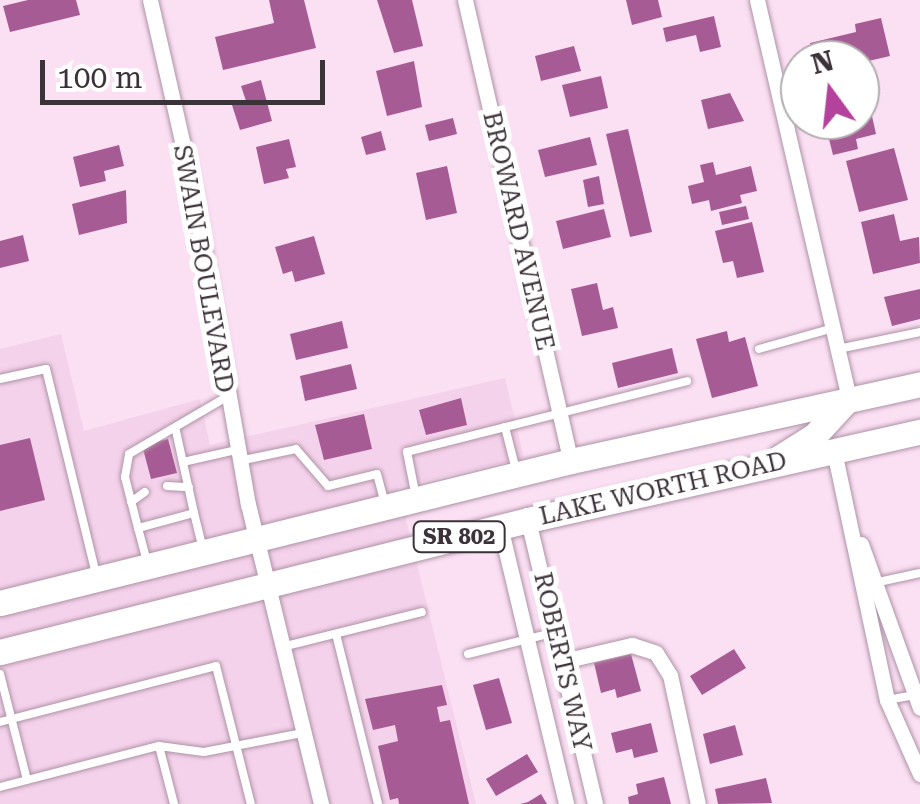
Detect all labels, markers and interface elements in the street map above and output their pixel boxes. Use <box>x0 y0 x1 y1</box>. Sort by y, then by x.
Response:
scale bar <box>45 40 330 102</box>
north arrow <box>780 40 880 140</box>
text: N <box>808 44 837 81</box>
text: 100 m <box>57 60 142 95</box>
street label: BROWARD AVENUE <box>476 109 560 353</box>
street label: SWAIN BOULEVARD <box>166 143 240 395</box>
street label: LAKE WORTH ROAD <box>537 446 789 532</box>
road number: SR 802 <box>412 520 506 554</box>
street label: ROBERTS WAY <box>527 570 597 754</box>

